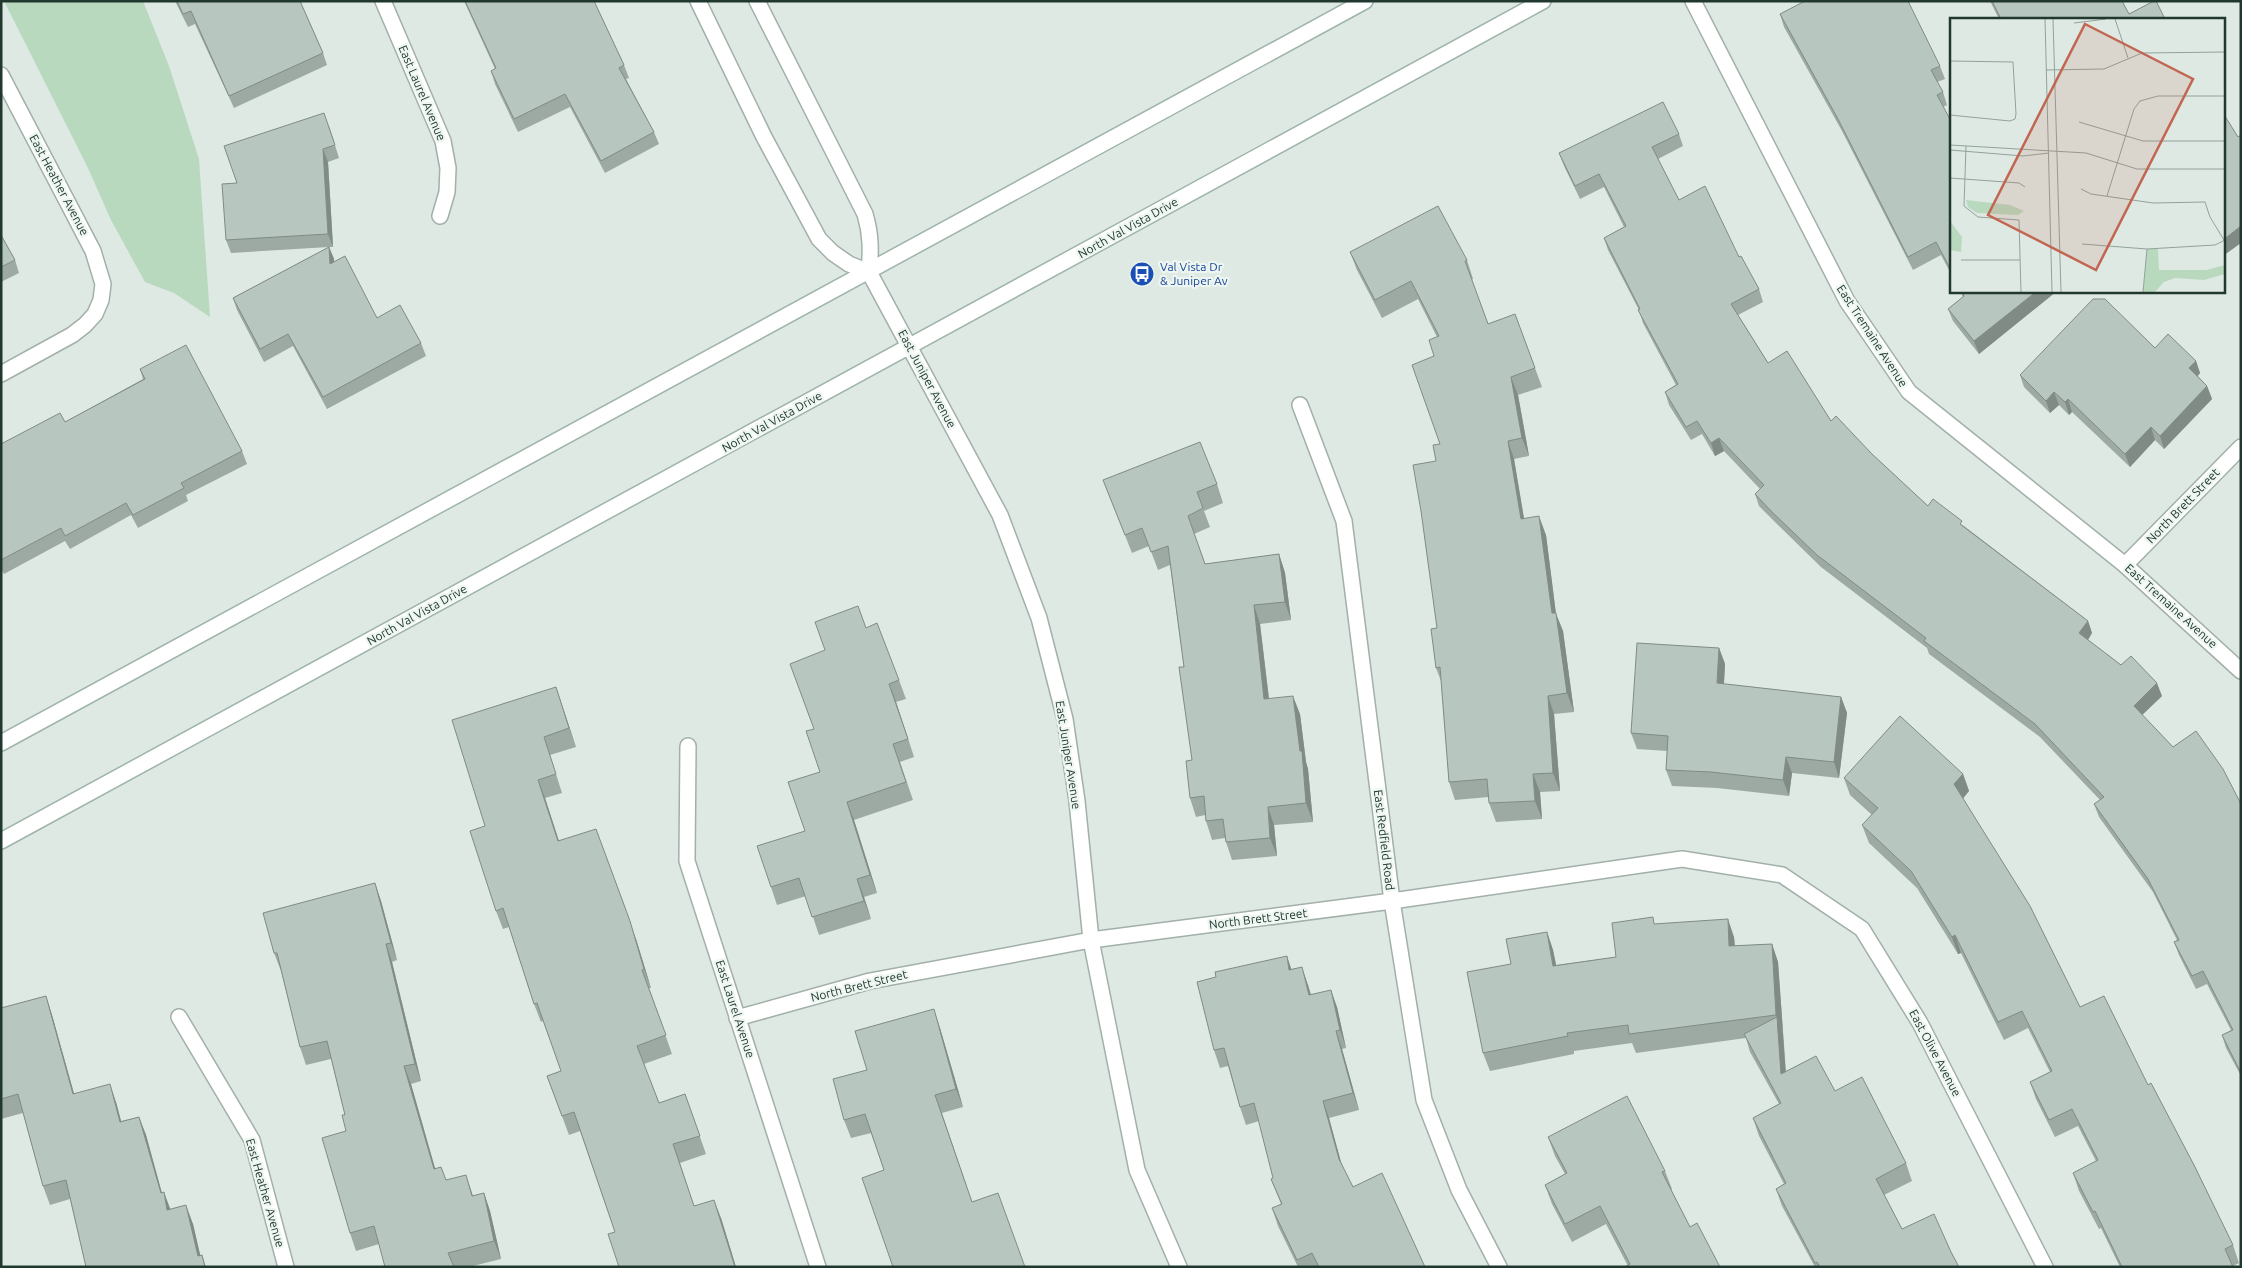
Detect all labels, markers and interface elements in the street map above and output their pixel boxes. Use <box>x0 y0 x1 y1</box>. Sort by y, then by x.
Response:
inset map <box>1950 18 2224 292</box>
street label: East Laurel Avenue <box>397 43 448 142</box>
street label: East Heather Avenue <box>27 132 92 238</box>
street label: North Val Vista Drive <box>1076 195 1180 260</box>
place label: Val Vista Dr & Juniper Av <box>1160 260 1228 287</box>
bus stop icon: Val Vista Dr & Juniper Av <box>1129 261 1155 287</box>
street label: East Tremaine Avenue <box>1835 282 1910 389</box>
street label: East Juniper Avenue <box>896 327 959 430</box>
street label: North Val Vista Drive <box>720 389 824 454</box>
street label: North Brett Street <box>2144 465 2222 546</box>
street label: East Tremaine Avenue <box>2123 561 2220 650</box>
street label: North Val Vista Drive <box>365 582 469 647</box>
street label: East Juniper Avenue <box>1054 700 1083 810</box>
street label: East Redfield Road <box>1372 789 1397 891</box>
street label: North Brett Street <box>1208 906 1308 931</box>
street label: East Laurel Avenue <box>714 958 757 1059</box>
street label: North Brett Street <box>809 967 909 1004</box>
street label: East Olive Avenue <box>1907 1007 1964 1098</box>
street label: East Heather Avenue <box>244 1137 287 1249</box>

